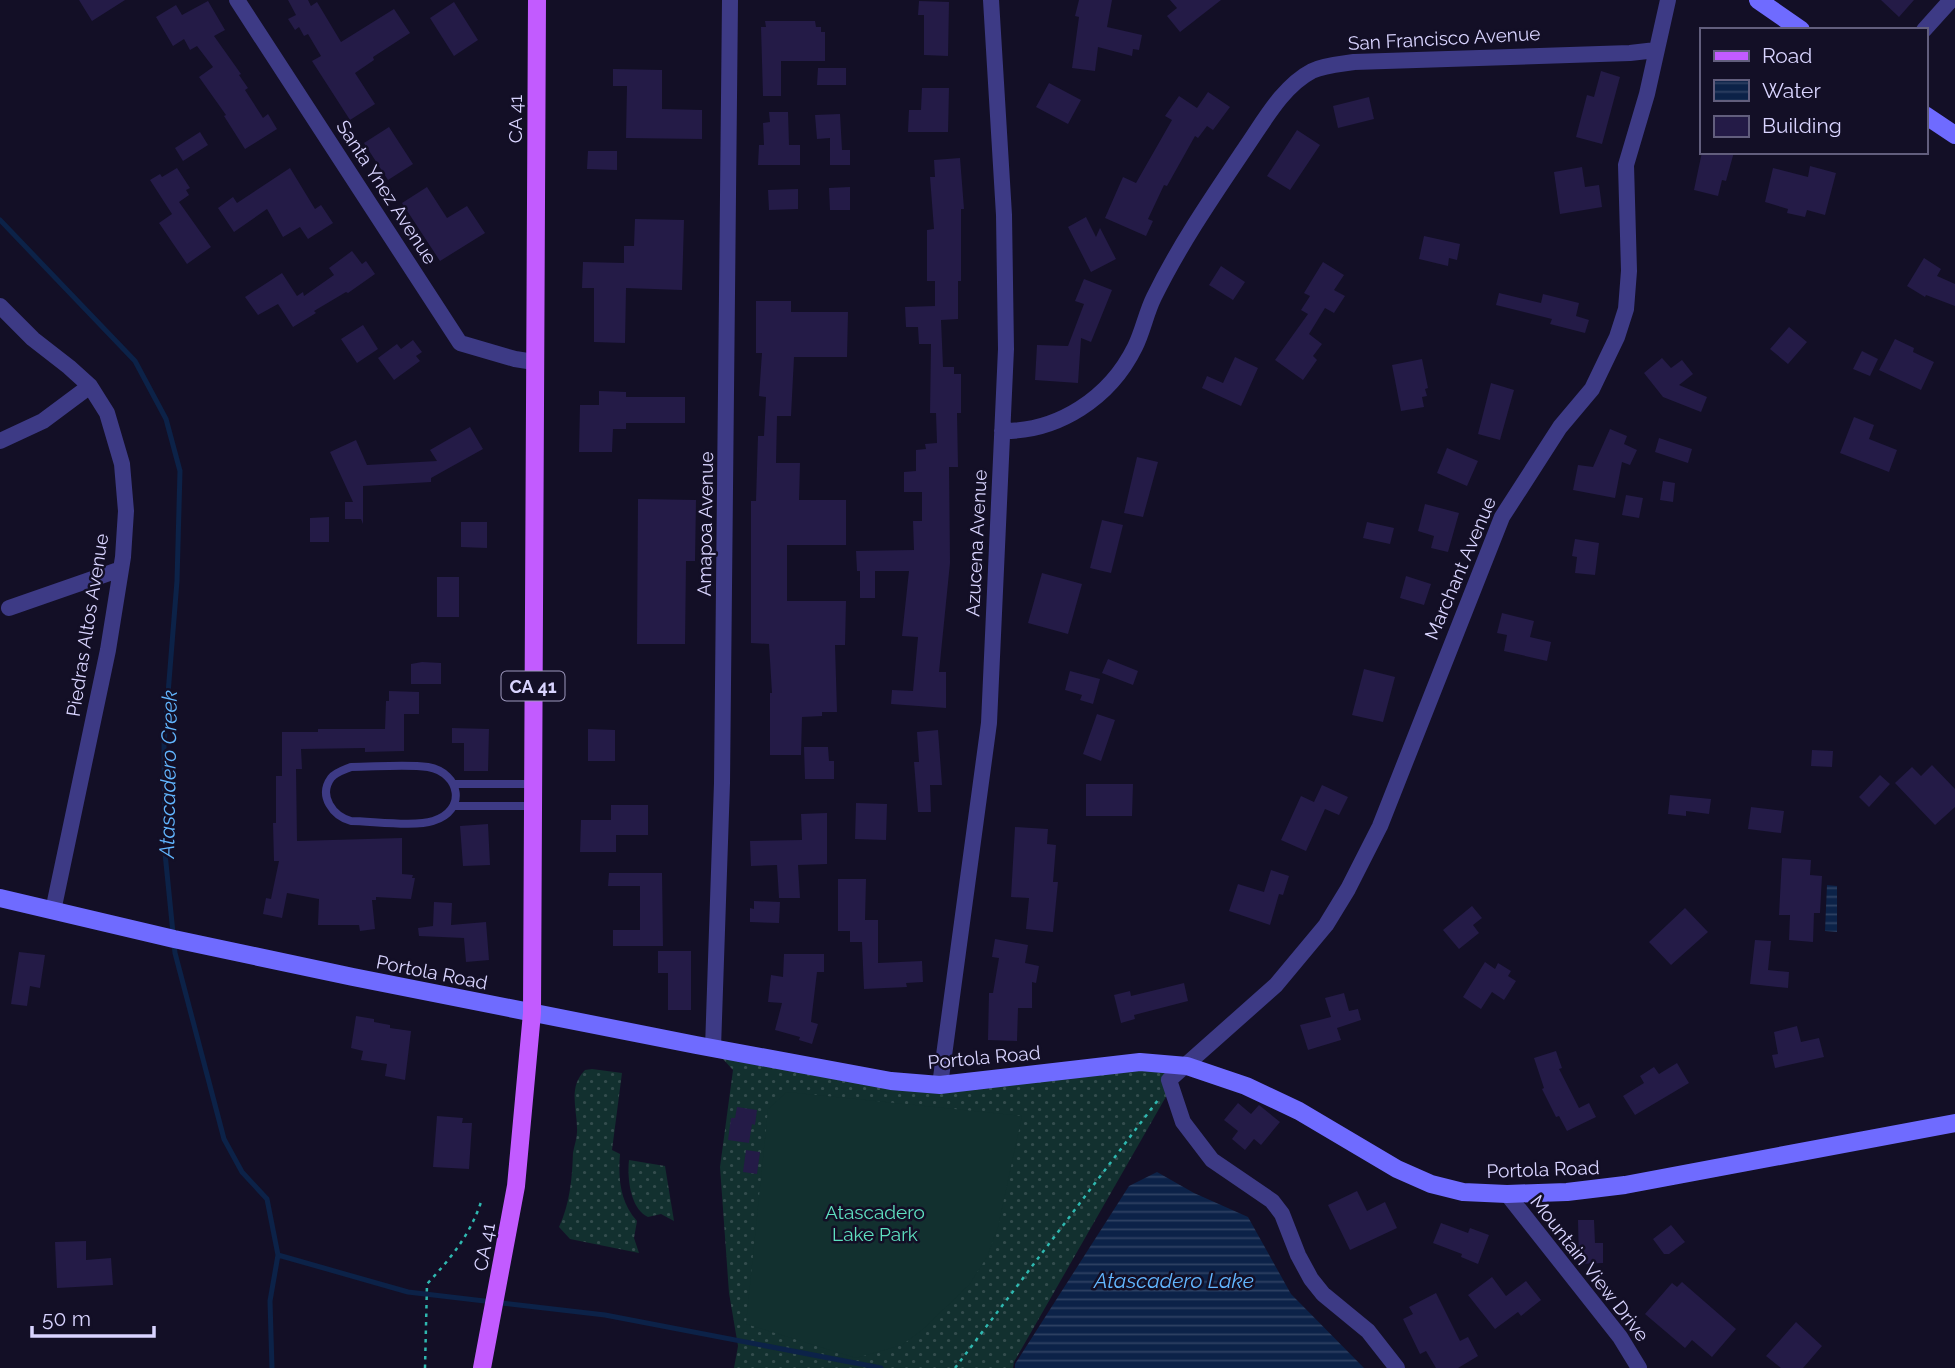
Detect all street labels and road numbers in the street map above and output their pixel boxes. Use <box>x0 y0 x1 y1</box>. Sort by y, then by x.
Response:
street label: San Francisco Avenue <box>1347 22 1541 54</box>
street label: CA 41 <box>504 95 526 143</box>
street label: Santa Ynez Avenue <box>332 116 442 268</box>
street label: Amapoa Avenue <box>693 451 717 597</box>
street label: Azucena Avenue <box>961 469 991 617</box>
street label: Marchant Avenue <box>1420 493 1500 643</box>
street label: Piedras Altos Avenue <box>62 532 112 718</box>
road number: CA 41 <box>502 672 564 700</box>
street label: Portola Road <box>374 950 490 994</box>
street label: Portola Road <box>927 1041 1041 1073</box>
street label: Portola Road <box>1486 1156 1600 1182</box>
street label: Mountain View Drive <box>1526 1191 1654 1345</box>
street label: CA 41 <box>469 1221 499 1273</box>

